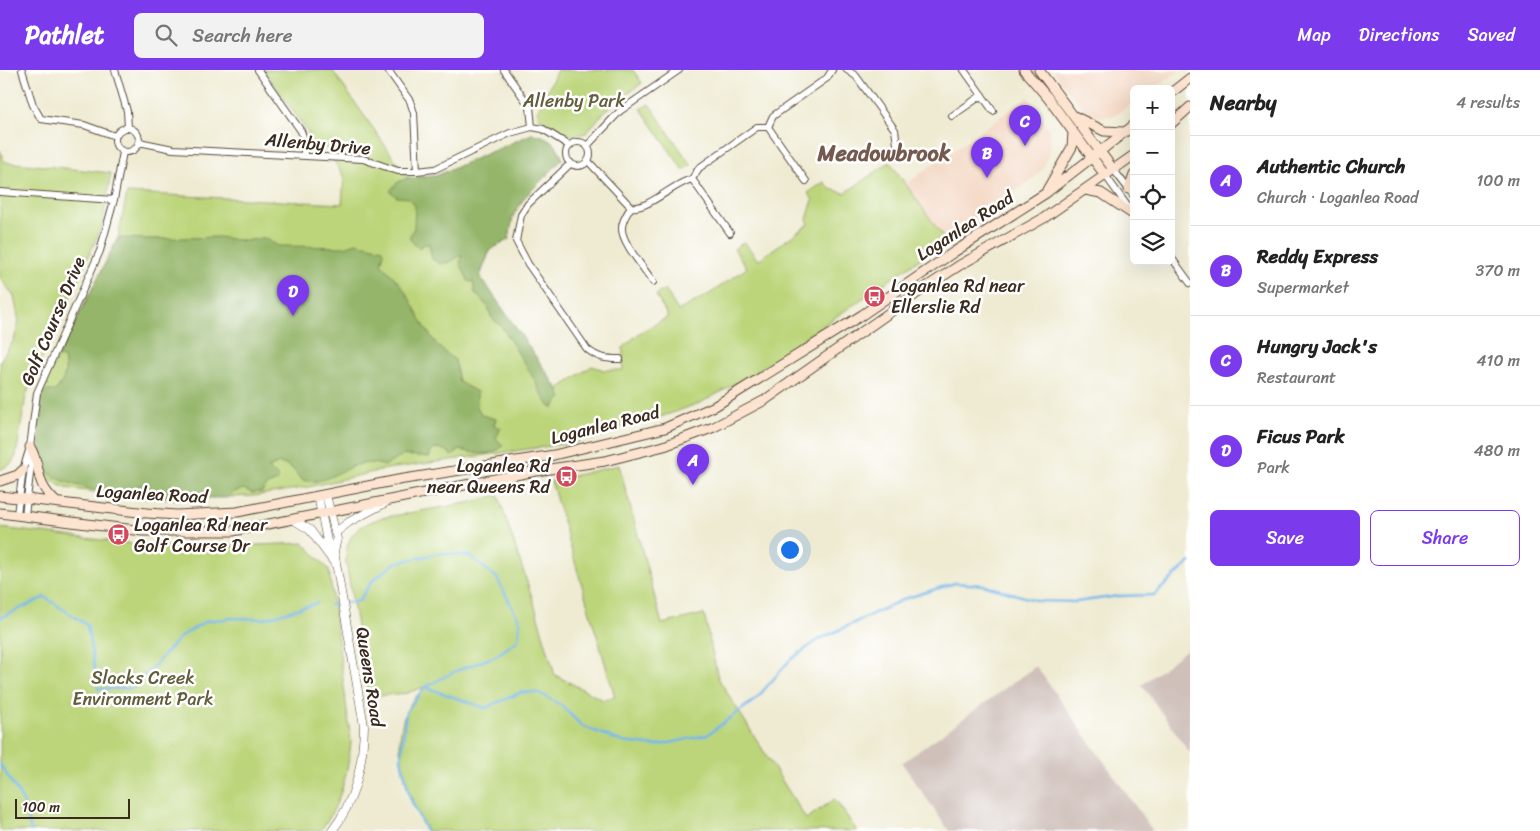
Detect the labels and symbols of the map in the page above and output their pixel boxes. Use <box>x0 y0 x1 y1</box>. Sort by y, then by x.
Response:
park label: Allenby Park <box>522 85 625 117</box>
pin: C <box>1009 105 1041 146</box>
street label: Allenby Drive <box>263 123 372 165</box>
district label: Meadowbrook <box>817 134 951 173</box>
pin: B <box>971 137 1003 178</box>
street label: Loganlea Road <box>910 181 1022 270</box>
street label: Golf Course Drive <box>11 251 95 391</box>
place label: Loganlea Rd near Ellerslie Rd <box>891 270 1026 323</box>
pin: D <box>277 275 309 316</box>
bus stop icon: Loganlea Rd near Ellerslie Rd <box>863 284 887 308</box>
street label: Loganlea Road <box>547 396 664 454</box>
pin: A <box>677 444 709 485</box>
place label: Loganlea Rd near Queens Rd <box>427 450 552 503</box>
bus stop icon: Loganlea Rd near Queens Rd <box>554 464 578 488</box>
street label: Loganlea Road <box>96 475 210 513</box>
place label: Loganlea Rd near Golf Course Dr <box>134 509 269 562</box>
bus stop icon: Loganlea Rd near Golf Course Dr <box>106 523 130 547</box>
your location <box>777 537 803 563</box>
street label: Queens Road <box>346 625 394 731</box>
park label: Slacks Creek Environment Park <box>73 662 213 715</box>
scale bar <box>15 796 130 819</box>

